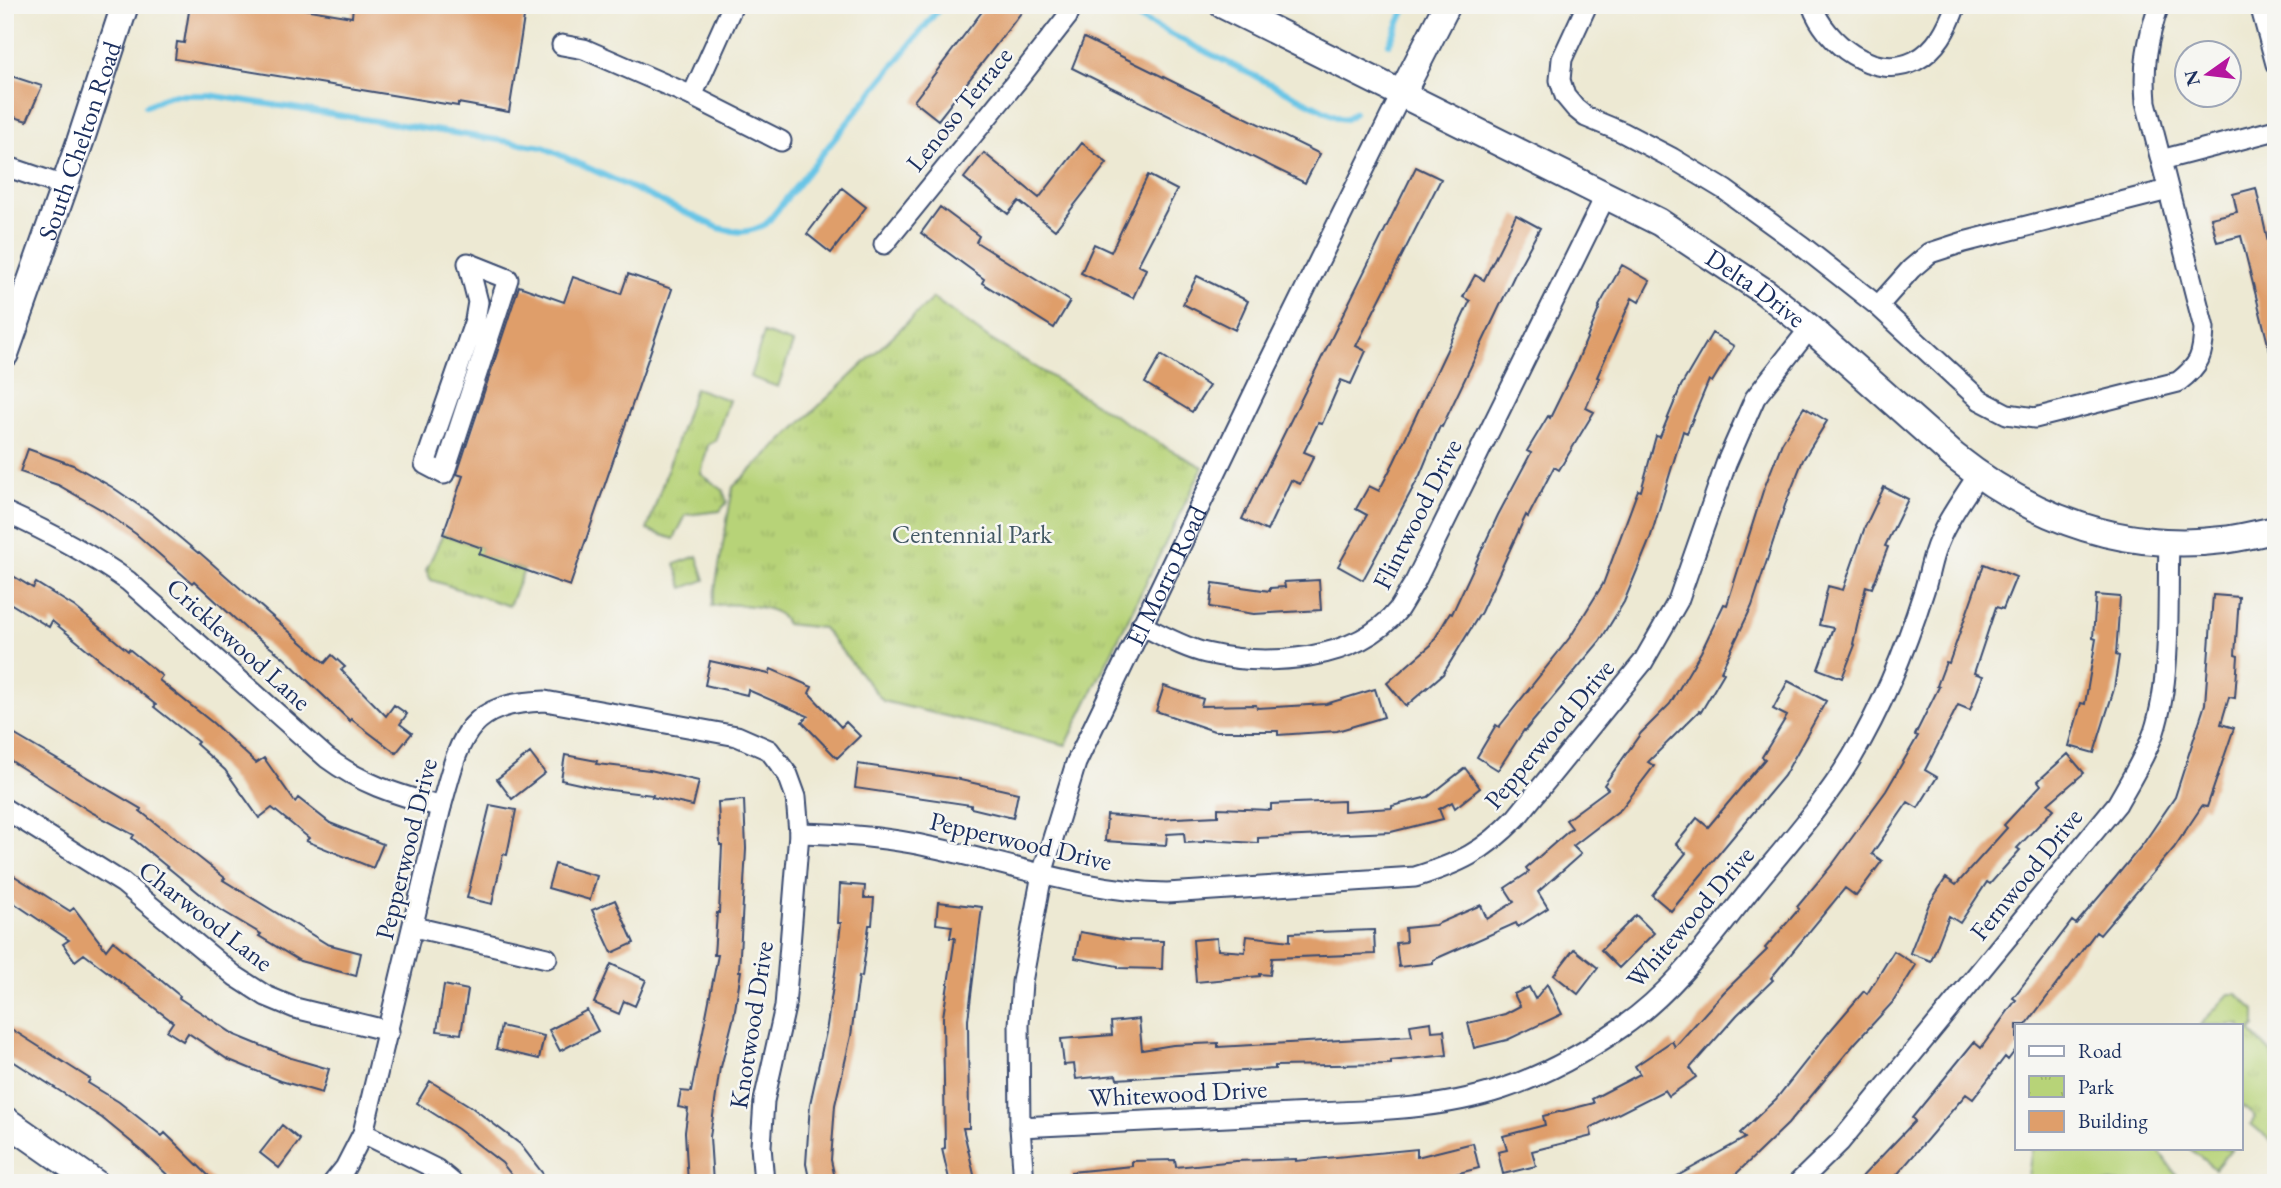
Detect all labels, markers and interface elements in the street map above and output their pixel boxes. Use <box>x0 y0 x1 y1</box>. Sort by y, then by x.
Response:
street label: South Chelton Road <box>30 36 129 245</box>
north arrow <box>2172 38 2242 108</box>
street label: Lenoso Terrace <box>898 40 1020 178</box>
text: N <box>2178 67 2206 88</box>
street label: Delta Drive <box>1699 241 1813 335</box>
street label: Flintwood Drive <box>1364 433 1470 595</box>
street label: El Morro Road <box>1118 499 1215 651</box>
park label: Centennial Park <box>892 517 1053 551</box>
street label: Cricklewood Lane <box>159 570 319 718</box>
street label: Pepperwood Drive <box>1476 652 1622 816</box>
street label: Pepperwood Drive <box>367 755 445 943</box>
street label: Fernwood Drive <box>1962 801 2090 947</box>
street label: Pepperwood Drive <box>927 804 1115 878</box>
street label: Whitewood Drive <box>1619 838 1761 996</box>
street label: Charwood Lane <box>132 853 280 979</box>
street label: Knotwood Drive <box>721 939 781 1111</box>
legend <box>2015 1024 2242 1150</box>
text: Road <box>2078 1037 2122 1064</box>
street label: Whitewood Drive <box>1088 1071 1268 1115</box>
text: Park <box>2078 1073 2115 1100</box>
text: Building <box>2078 1107 2148 1134</box>

